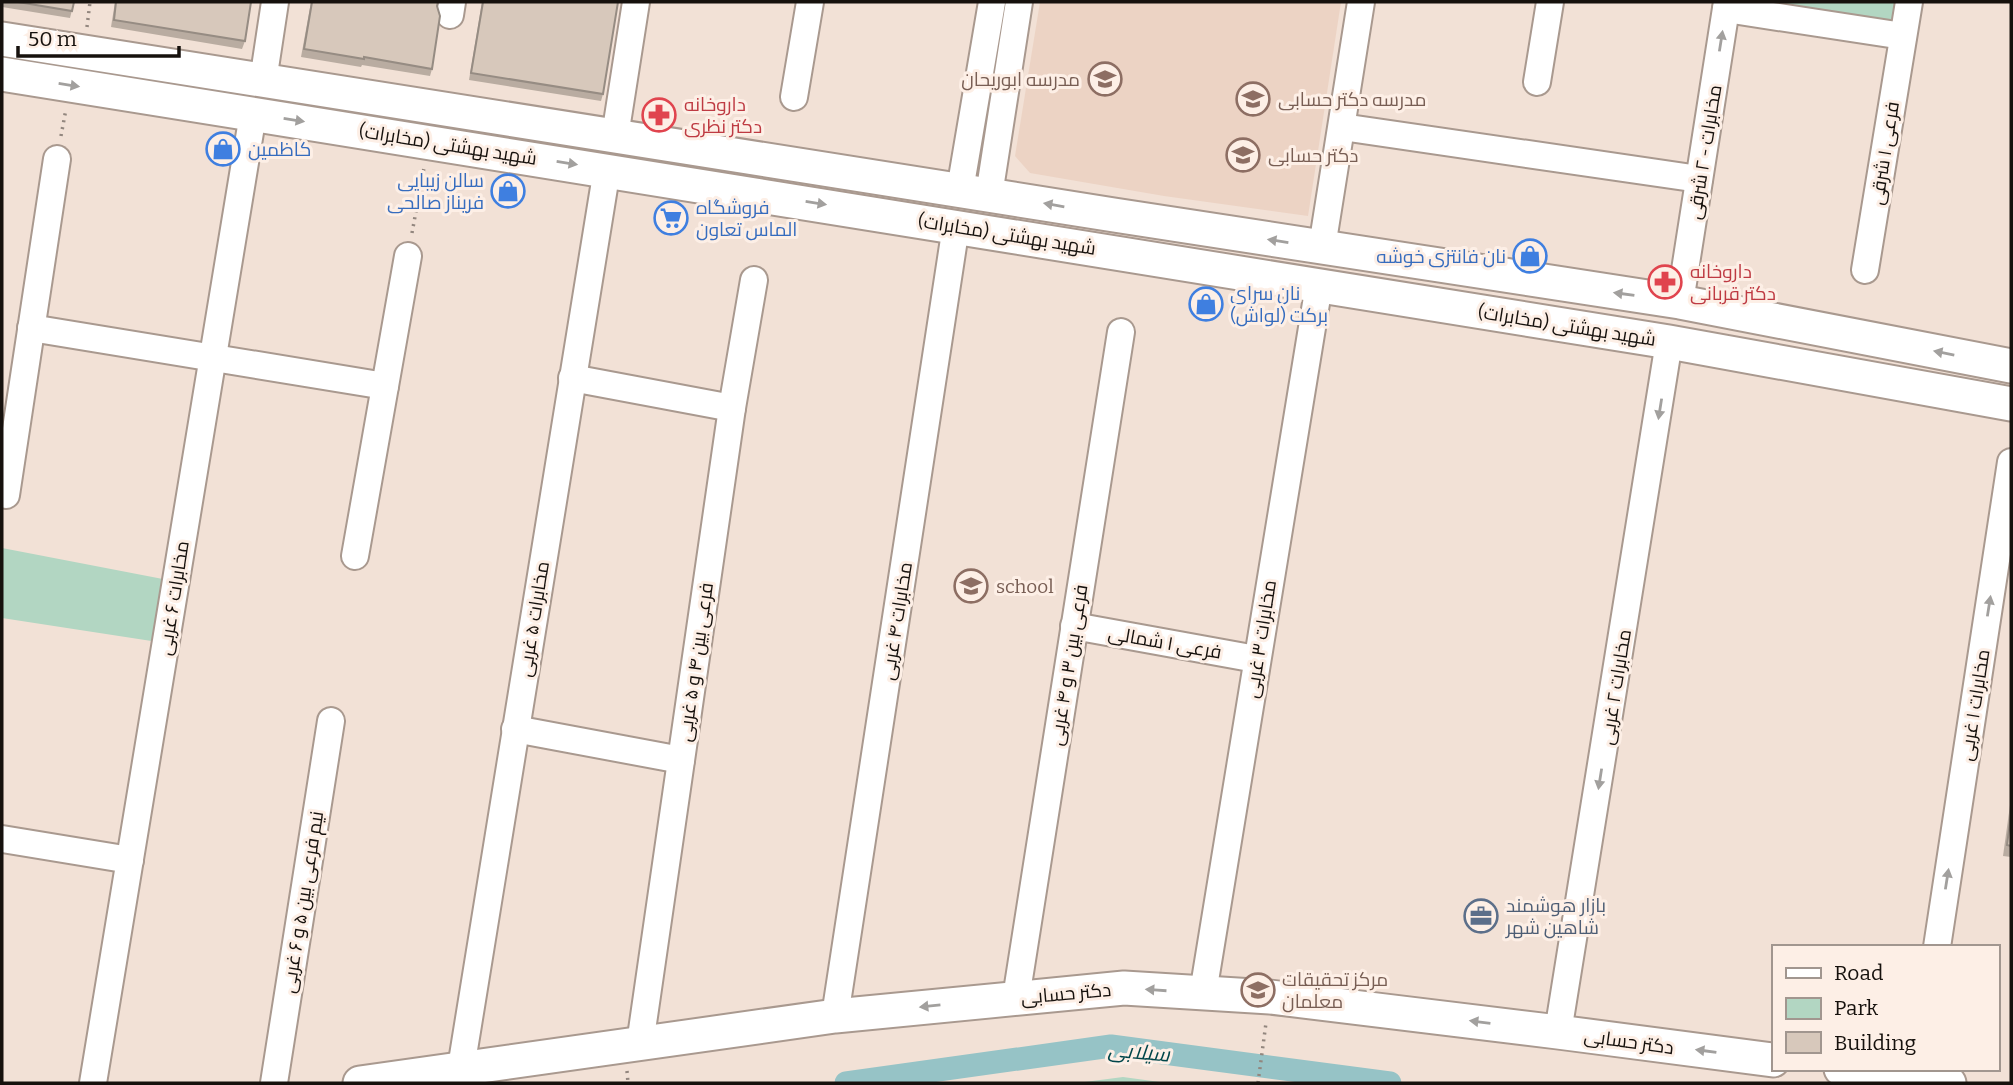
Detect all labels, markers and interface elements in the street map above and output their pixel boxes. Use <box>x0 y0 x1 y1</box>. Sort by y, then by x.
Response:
scale bar <box>18 14 178 58</box>
text: 50 m <box>28 26 77 52</box>
one-way arrow <box>1716 30 1727 52</box>
school or university icon: مدرسه ابوریحان <box>1086 60 1124 98</box>
place label: مدرسه ابوریحان <box>961 68 1080 91</box>
one-way arrow <box>58 79 80 90</box>
school or university icon: مدرسه دکتر حسابی <box>1234 80 1272 118</box>
street label: مخابرات - ۲ شرقی <box>1683 83 1726 221</box>
place label: مدرسه دکتر حسابی <box>1278 88 1426 111</box>
place label: داروخانه دکتر نظری <box>684 93 762 138</box>
pharmacy icon: داروخانه دکتر نظری <box>640 96 678 134</box>
street label: فرعی ۱ شرقی <box>1865 100 1904 206</box>
one-way arrow <box>283 115 305 126</box>
street label: شهید بهشتی (مخابرات) <box>357 119 539 170</box>
shop icon: کاظمین <box>204 130 242 168</box>
school or university icon: دکتر حسابی <box>1224 136 1262 174</box>
place label: کاظمین <box>248 138 311 161</box>
place label: دکتر حسابی <box>1268 144 1359 167</box>
one-way arrow <box>556 158 578 169</box>
place label: سالن زیبایی فریناز صالحی <box>387 169 484 214</box>
shop icon: سالن زیبایی فریناز صالحی <box>489 172 527 210</box>
place label: فروشگاه الماس تعاون <box>696 196 797 241</box>
one-way arrow <box>805 198 827 209</box>
supermarket icon: فروشگاه الماس تعاون <box>652 199 690 237</box>
one-way arrow <box>1042 199 1064 210</box>
street label: شهید بهشتی (مخابرات) <box>916 209 1098 260</box>
one-way arrow <box>1267 235 1289 246</box>
shop icon: نان فانتزی خوشه <box>1511 237 1549 275</box>
place label: نان فانتزی خوشه <box>1376 245 1506 268</box>
place label: داروخانه دکتر قربانی <box>1690 260 1776 305</box>
pharmacy icon: داروخانه دکتر قربانی <box>1646 263 1684 301</box>
place label: نان سرای برکت (لواش) <box>1230 282 1328 327</box>
shop icon: نان سرای برکت (لواش) <box>1187 285 1225 323</box>
one-way arrow <box>1613 288 1635 299</box>
street label: شهید بهشتی (مخابرات) <box>1476 300 1658 351</box>
one-way arrow <box>1933 347 1955 358</box>
one-way arrow <box>1654 398 1665 420</box>
street label: مخابرات ۶ غربی <box>153 539 194 657</box>
street label: مخابرات ۵ غربی <box>513 560 554 679</box>
street label: مخابرات ۴ غربی <box>876 560 917 682</box>
school or university icon: school <box>952 567 990 605</box>
place label: school <box>996 575 1054 598</box>
street label: مخابرات ۳ غربی <box>1240 578 1281 700</box>
street label: فرعی بین ۴ و ۵ غربی <box>673 581 718 743</box>
street label: فرعی بین ۳ و ۴ غربی <box>1044 583 1093 747</box>
one-way arrow <box>1984 595 1995 617</box>
street label: فرعی ۱ شمالی <box>1106 621 1223 664</box>
street label: مخابرات ۲ غربی <box>1595 628 1636 746</box>
street label: مخابرات ۱ غربی <box>1954 648 1995 762</box>
one-way arrow <box>1594 768 1605 790</box>
street label: نیم فرعی بین ۵ و ۶ غربی <box>277 809 330 995</box>
one-way arrow <box>1942 868 1953 890</box>
place label: بازار هوشمند شاهین شهر <box>1505 894 1606 939</box>
office icon: بازار هوشمند شاهین شهر <box>1462 897 1500 935</box>
legend <box>1772 945 1999 1071</box>
text: Road <box>1834 960 1883 986</box>
place label: مرکز تحقیقات معلمان <box>1282 968 1388 1013</box>
school or university icon: مرکز تحقیقات معلمان <box>1239 971 1277 1009</box>
street label: دکتر حسابی <box>1020 978 1112 1009</box>
one-way arrow <box>1145 984 1167 995</box>
text: Park <box>1834 995 1878 1021</box>
one-way arrow <box>918 1001 940 1012</box>
one-way arrow <box>1469 1017 1491 1028</box>
street label: دکتر حسابی <box>1583 1024 1675 1059</box>
text: Building <box>1834 1030 1917 1056</box>
water label: سیلابی <box>1107 1036 1172 1068</box>
one-way arrow <box>1694 1046 1716 1057</box>

